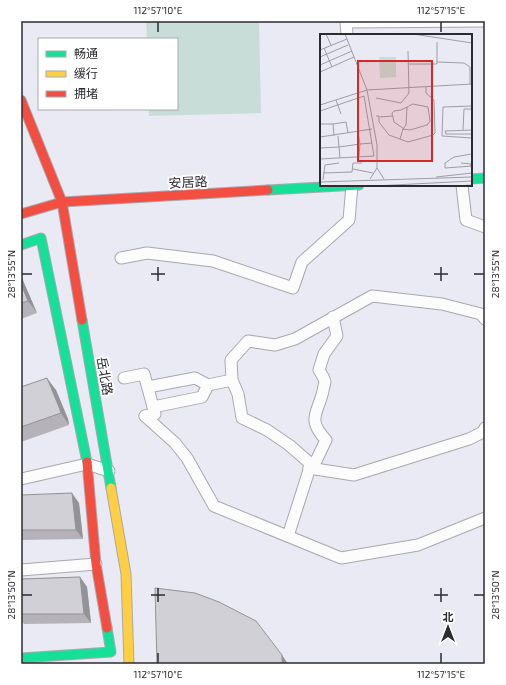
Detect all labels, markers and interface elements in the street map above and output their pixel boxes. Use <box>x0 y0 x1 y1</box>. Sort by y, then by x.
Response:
text: 112°57'10"E <box>134 4 183 16</box>
text: 112°57'15"E <box>417 4 466 16</box>
inset map <box>320 34 472 186</box>
legend <box>38 38 178 110</box>
text: 畅通 <box>74 46 98 60</box>
text: 缓行 <box>74 66 98 80</box>
text: 拥堵 <box>74 86 98 100</box>
street label: 安居路 <box>168 173 208 191</box>
text: 28°13'55"N <box>5 250 17 298</box>
text: 28°13'55"N <box>489 250 501 298</box>
street label: 岳北路 <box>94 355 116 397</box>
text: 28°13'50"N <box>5 571 17 619</box>
text: 28°13'50"N <box>489 571 501 619</box>
north arrow <box>428 607 468 647</box>
text: 北 <box>443 610 454 623</box>
text: 112°57'10"E <box>134 668 183 680</box>
text: 112°57'15"E <box>417 668 466 680</box>

